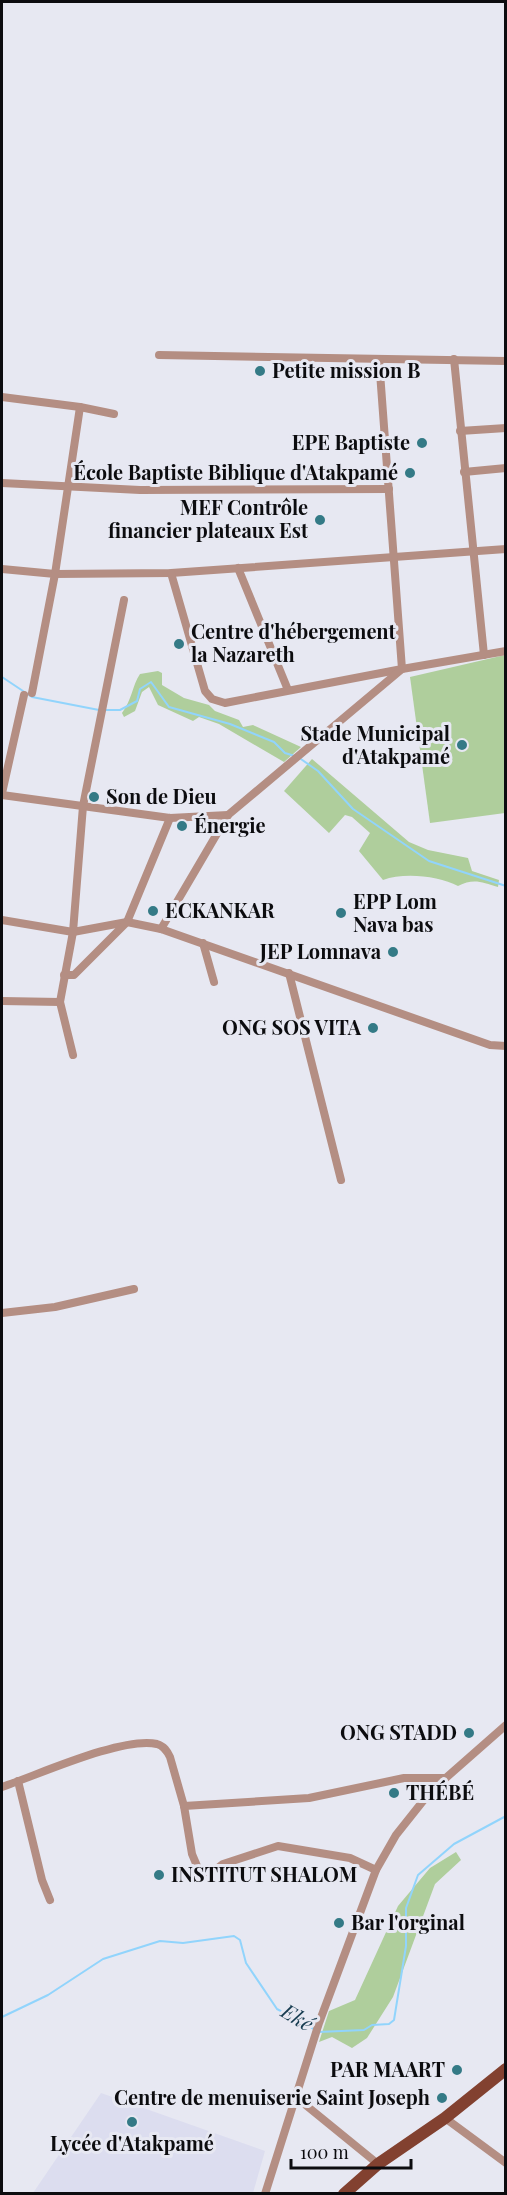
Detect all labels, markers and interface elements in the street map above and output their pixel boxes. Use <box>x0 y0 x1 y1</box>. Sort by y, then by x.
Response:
place label: Petite mission B <box>272 356 421 383</box>
marker: Petite mission B <box>253 364 267 378</box>
place label: EPE Baptiste <box>292 428 410 455</box>
marker: EPE Baptiste <box>415 436 429 450</box>
place label: École Baptiste Biblique d'Atakpamé <box>73 458 398 485</box>
marker: École Baptiste Biblique d'Atakpamé <box>403 466 417 480</box>
place label: MEF Contrôle financier plateaux Est <box>108 493 309 543</box>
marker: MEF Contrôle financier plateaux Est <box>313 513 327 527</box>
place label: Centre d'hébergement la Nazareth <box>191 617 397 667</box>
marker: Centre d'hébergement la Nazareth <box>172 637 186 651</box>
place label: Stade Municipal d'Atakpamé <box>300 719 450 769</box>
marker: Stade Municipal d'Atakpamé <box>455 738 469 752</box>
place label: Son de Dieu <box>106 782 217 809</box>
marker: Son de Dieu <box>87 790 101 804</box>
place label: Énergie <box>194 811 266 838</box>
marker: Énergie <box>175 819 189 833</box>
place label: EPP Lom Nava bas <box>353 887 437 937</box>
place label: ECKANKAR <box>165 896 276 923</box>
marker: ECKANKAR <box>146 904 160 918</box>
marker: EPP Lom Nava bas <box>334 906 348 920</box>
place label: JEP Lomnava <box>259 937 382 964</box>
marker: JEP Lomnava <box>386 945 400 959</box>
place label: ONG SOS VITA <box>222 1013 362 1040</box>
marker: ONG SOS VITA <box>366 1021 380 1035</box>
place label: ONG STADD <box>340 1718 457 1745</box>
marker: ONG STADD <box>462 1726 476 1740</box>
place label: THÉBÉ <box>406 1778 474 1805</box>
marker: THÉBÉ <box>387 1786 401 1800</box>
place label: INSTITUT SHALOM <box>171 1860 357 1887</box>
marker: INSTITUT SHALOM <box>152 1868 166 1882</box>
place label: Bar l'orginal <box>351 1908 465 1935</box>
marker: Bar l'orginal <box>332 1916 346 1930</box>
water label: Eké <box>276 1995 321 2038</box>
place label: PAR MAART <box>330 2055 445 2082</box>
marker: PAR MAART <box>450 2063 464 2077</box>
place label: Centre de menuiserie Saint Joseph <box>114 2083 430 2110</box>
marker: Centre de menuiserie Saint Joseph <box>435 2091 449 2105</box>
marker: Lycée d'Atakpamé <box>125 2115 139 2129</box>
place label: Lycée d'Atakpamé <box>50 2129 214 2156</box>
scale bar <box>291 2132 411 2170</box>
text: 100 m <box>300 2140 349 2164</box>

